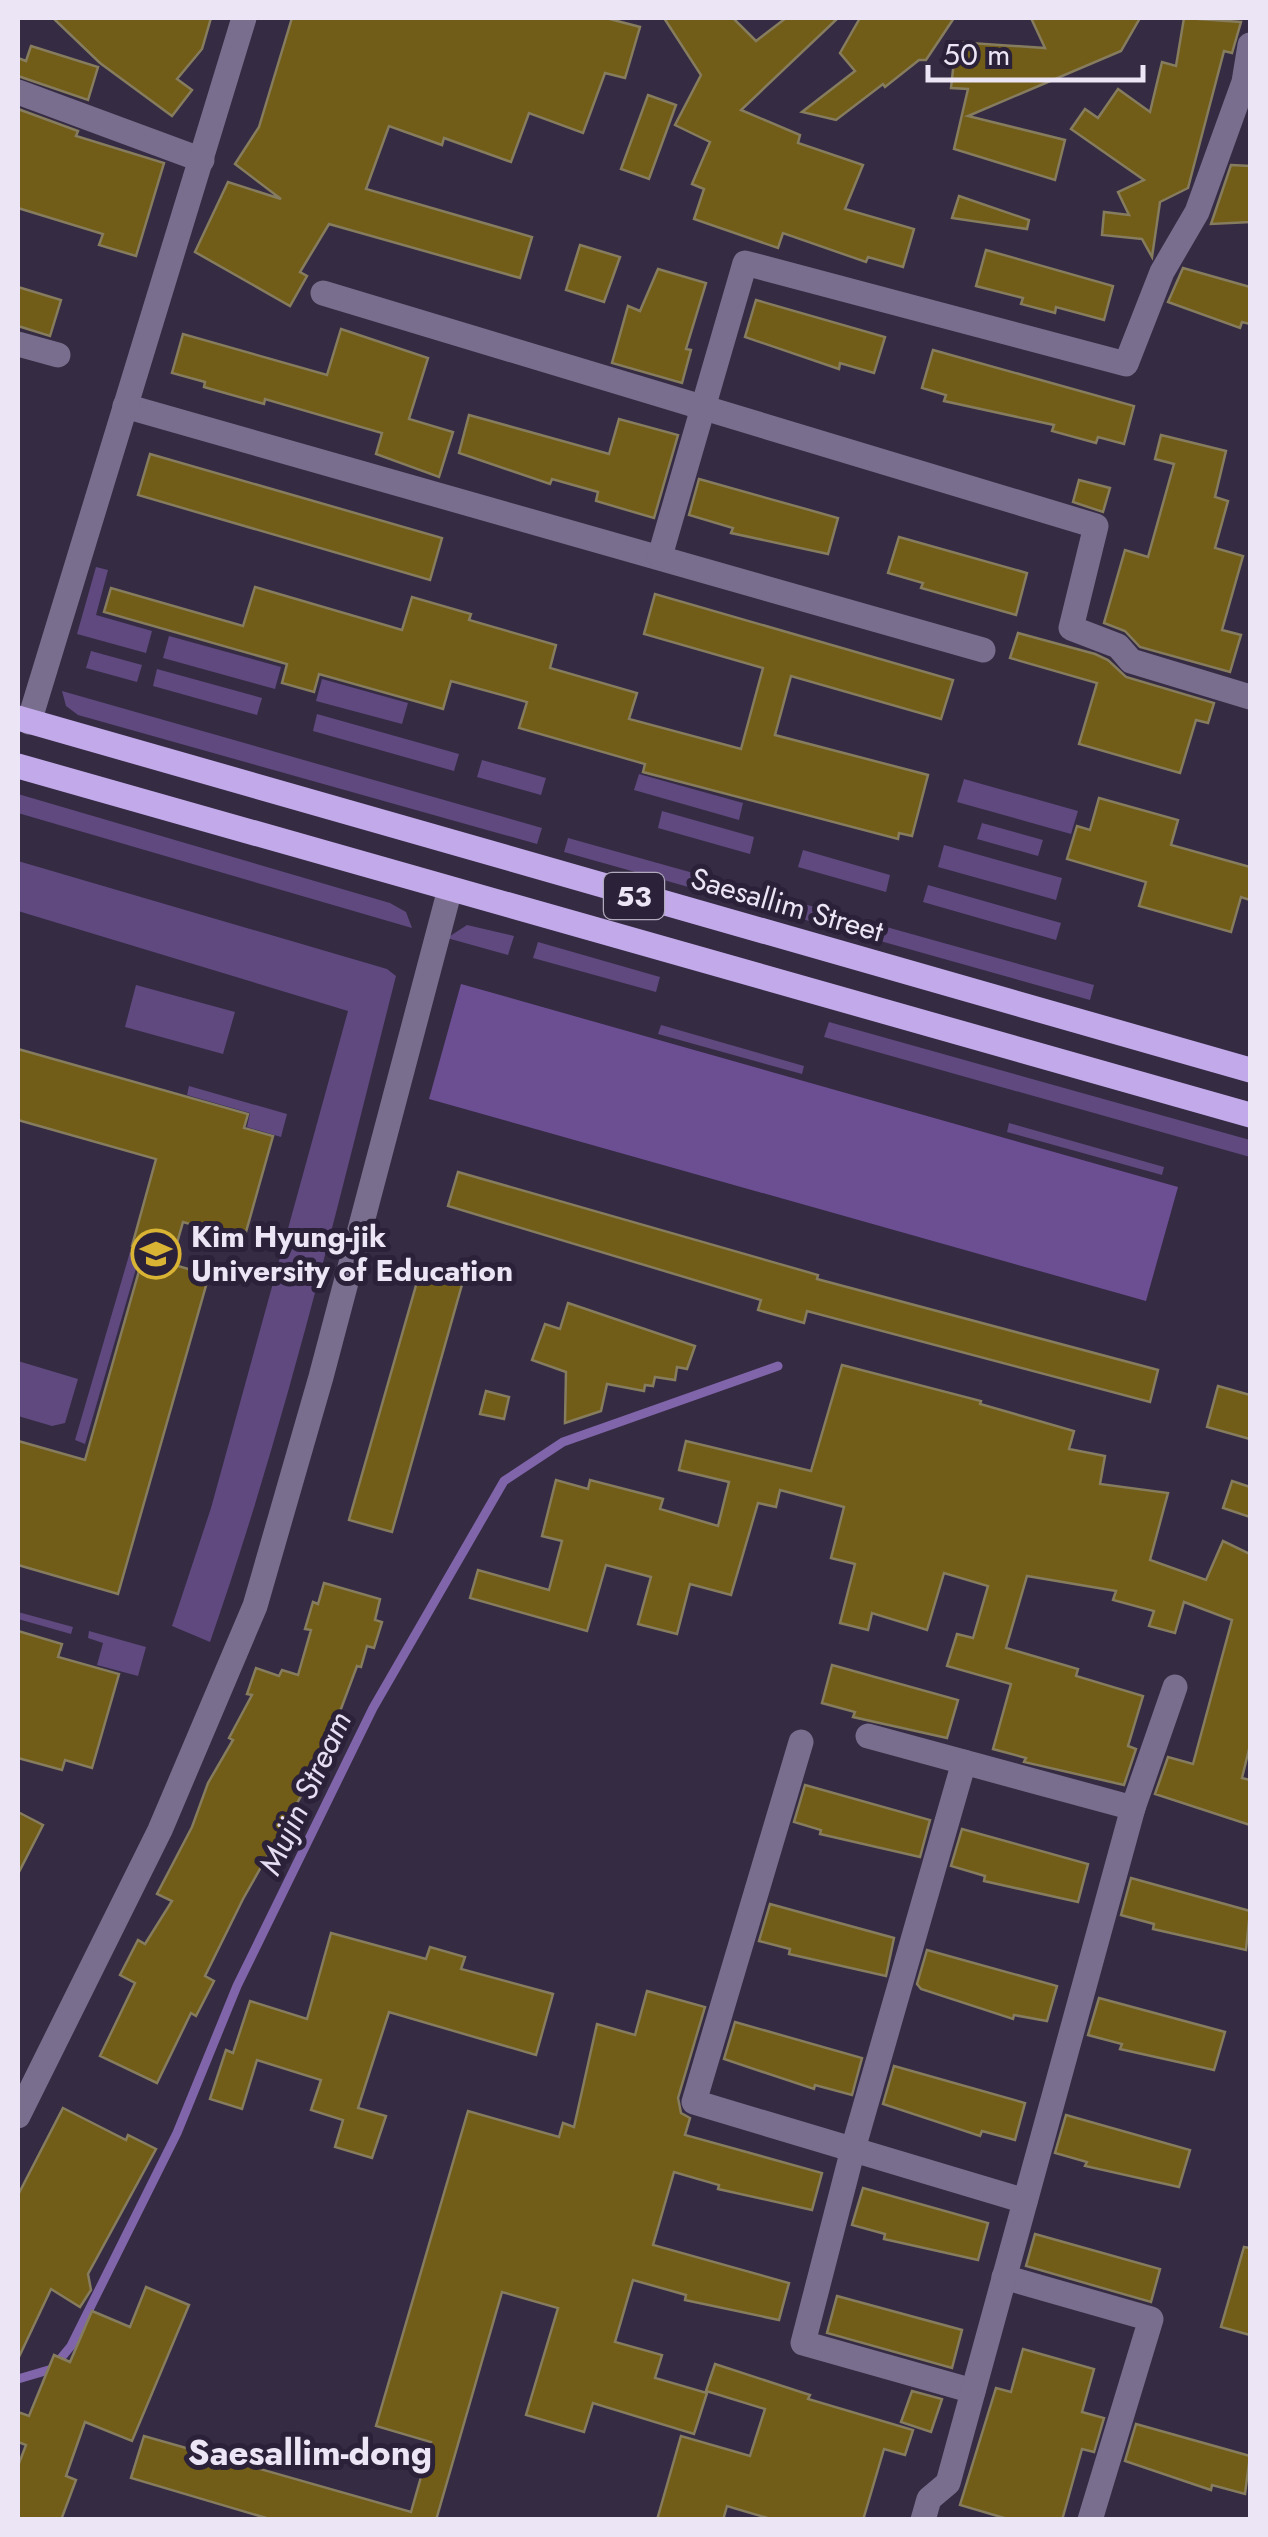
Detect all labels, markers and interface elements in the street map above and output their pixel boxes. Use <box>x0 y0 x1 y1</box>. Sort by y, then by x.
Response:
scale bar <box>928 20 1143 82</box>
text: 50 m <box>943 33 1010 76</box>
street label: Saesallim Street <box>686 857 889 953</box>
road number: 53 <box>604 873 664 919</box>
place label: Kim Hyung-jik University of Education <box>191 1215 513 1292</box>
school or university icon: Kim Hyung-jik University of Education <box>130 1228 182 1280</box>
water label: Mujin Stream <box>247 1704 363 1882</box>
district label: Saesallim-dong <box>188 2428 432 2478</box>

